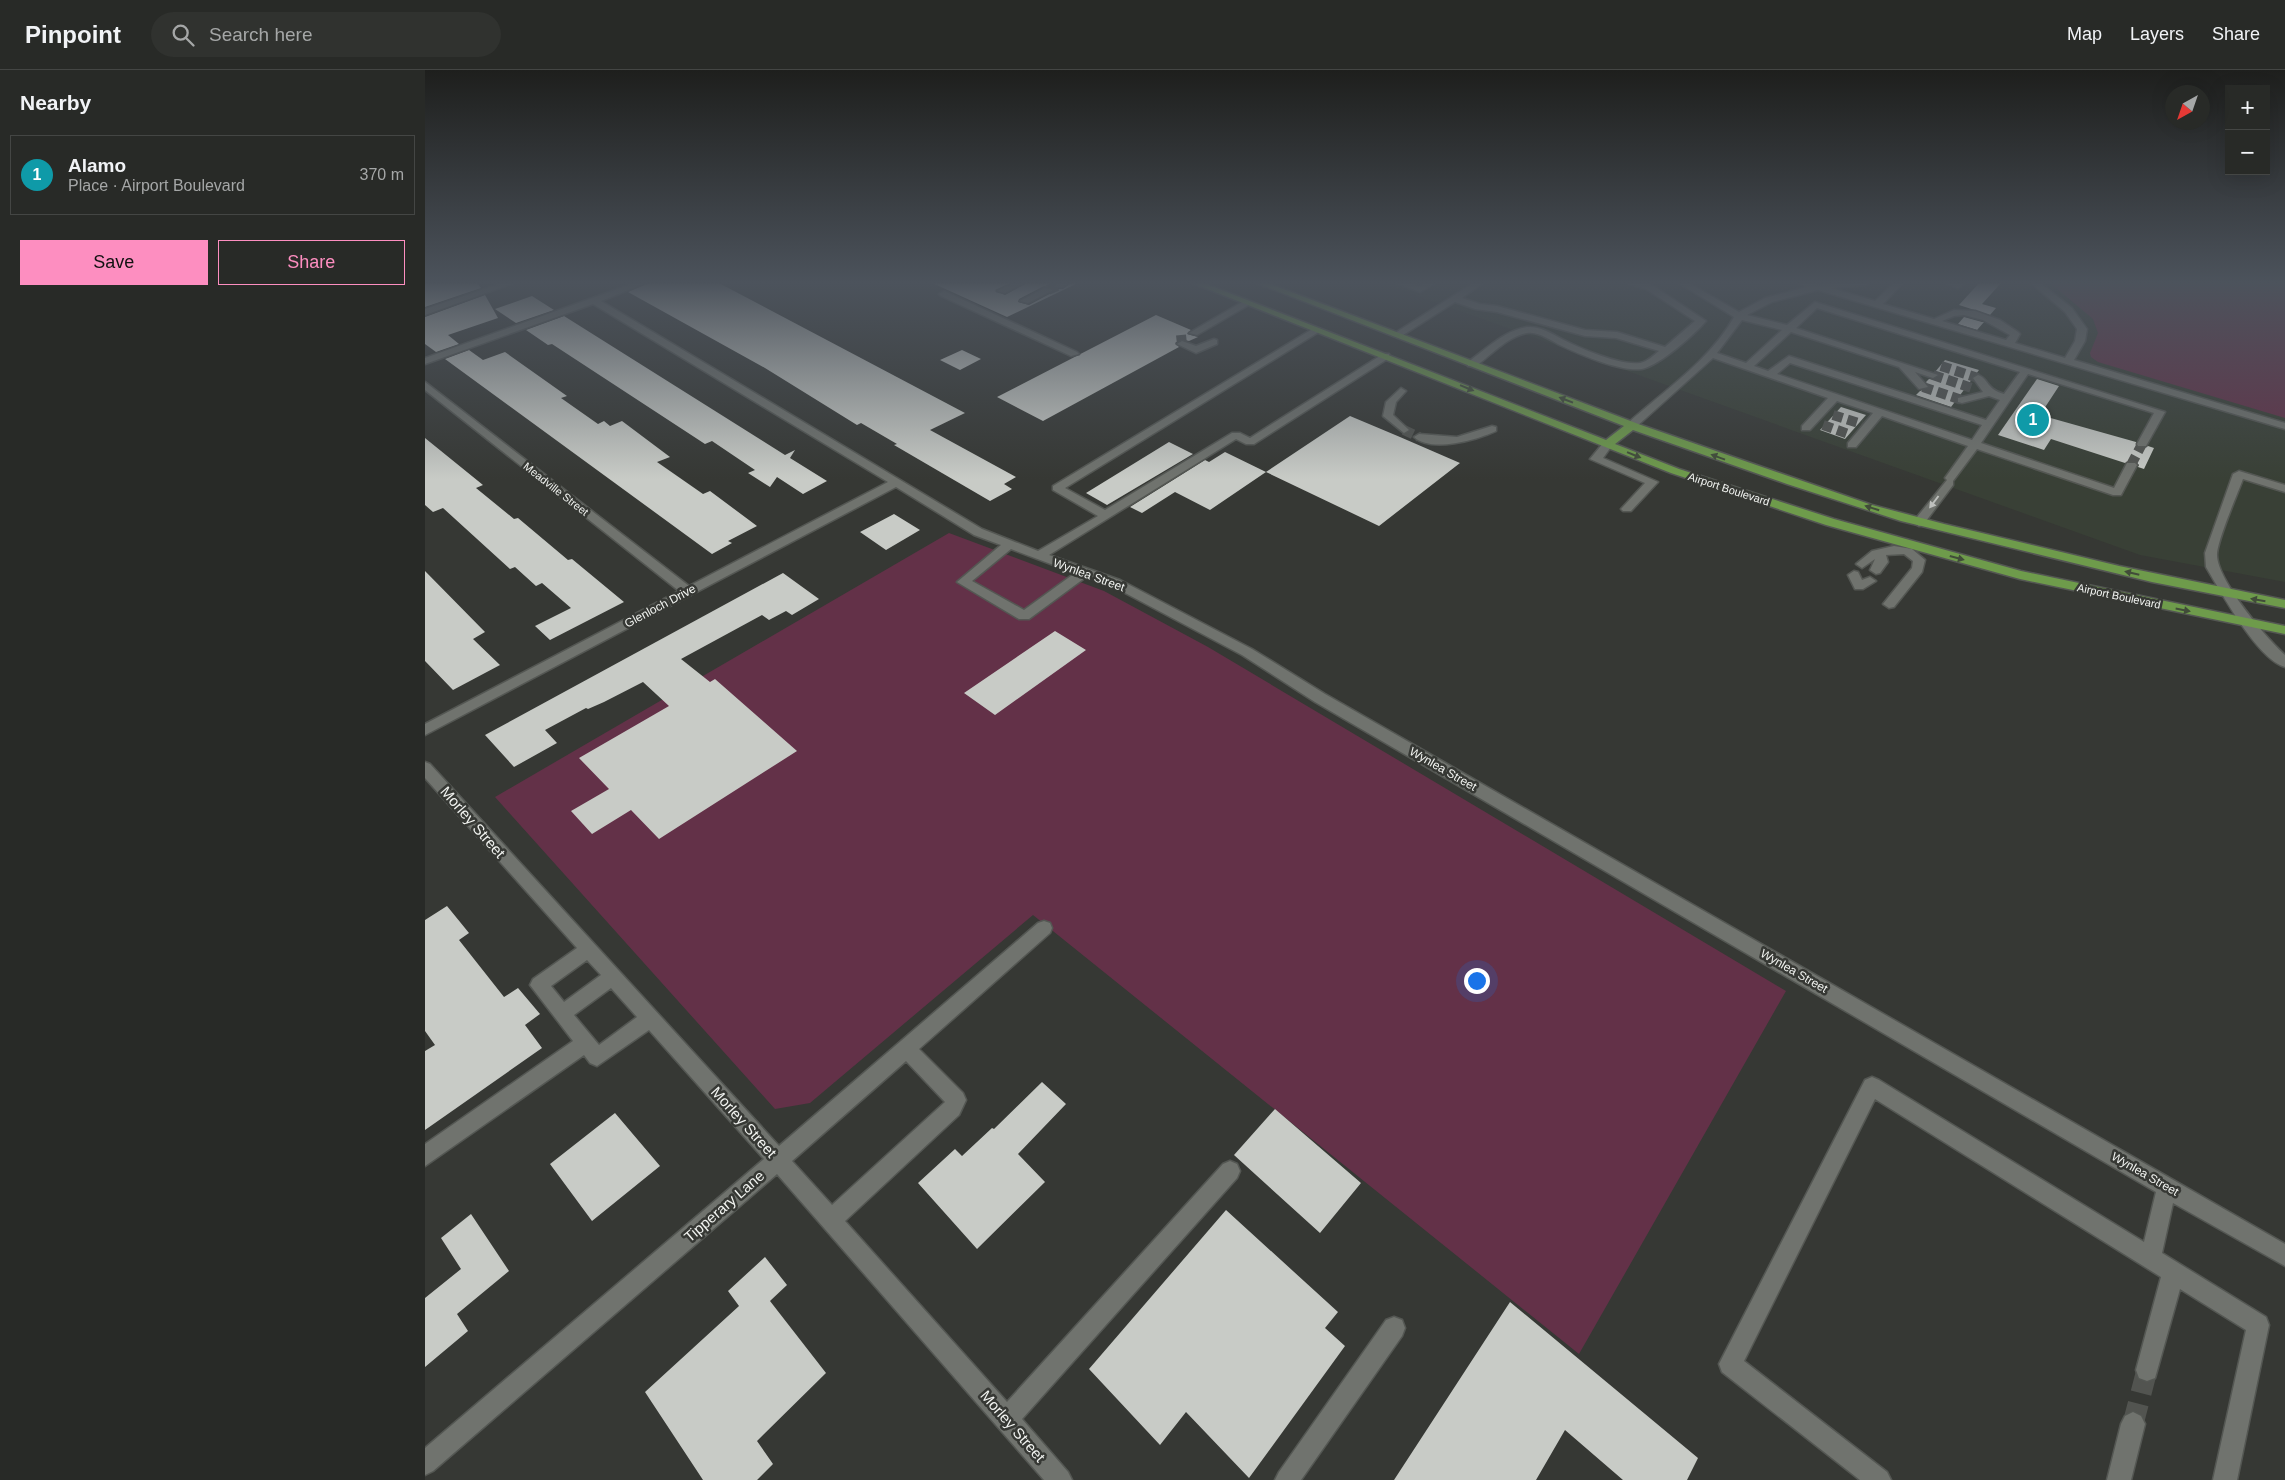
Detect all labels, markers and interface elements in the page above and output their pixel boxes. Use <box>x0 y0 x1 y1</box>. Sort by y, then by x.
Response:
search box <box>151 12 501 57</box>
text: Pinpoint <box>25 21 121 48</box>
icon: search <box>169 21 197 49</box>
text: Search here <box>209 24 313 45</box>
text: Map <box>2067 24 2102 44</box>
text: Layers <box>2130 24 2184 44</box>
text: Share <box>2212 24 2260 44</box>
north arrow <box>2165 85 2210 130</box>
map controls <box>2225 85 2270 175</box>
button: + <box>2225 85 2270 130</box>
text: Nearby <box>20 91 91 114</box>
button: − <box>2225 130 2270 175</box>
text: Alamo <box>68 155 126 176</box>
text: 1 <box>33 166 41 183</box>
text: 370 m <box>360 166 404 183</box>
text: Place · Airport Boulevard <box>68 177 245 194</box>
button: Save <box>20 240 208 285</box>
button: Share <box>218 240 405 285</box>
one-way arrow <box>1460 385 1474 393</box>
one-way arrow <box>1558 396 1573 404</box>
pin: 1 <box>2017 401 2049 439</box>
one-way arrow <box>1627 452 1642 459</box>
one-way arrow <box>1711 453 1726 460</box>
street label: Meadville Street <box>521 460 591 518</box>
street label: Airport Boulevard <box>1687 470 1771 508</box>
one-way arrow <box>1929 495 1939 509</box>
one-way arrow <box>1865 504 1880 512</box>
one-way arrow <box>1949 554 1964 562</box>
street label: Wynlea Street <box>1051 556 1127 595</box>
one-way arrow <box>2124 569 2139 577</box>
street label: Glenloch Drive <box>622 581 698 631</box>
street label: Airport Boulevard <box>2076 581 2162 611</box>
one-way arrow <box>2249 595 2265 603</box>
one-way arrow <box>2176 606 2191 614</box>
street label: Wynlea Street <box>1407 744 1480 794</box>
street label: Morley Street <box>437 783 509 862</box>
street label: Wynlea Street <box>1758 946 1831 996</box>
your location <box>1464 968 1490 994</box>
street label: Morley Street <box>708 1083 781 1161</box>
street label: Wynlea Street <box>2109 1149 2182 1199</box>
street label: Tipperary Lane <box>681 1167 767 1245</box>
street label: Morley Street <box>977 1387 1049 1466</box>

